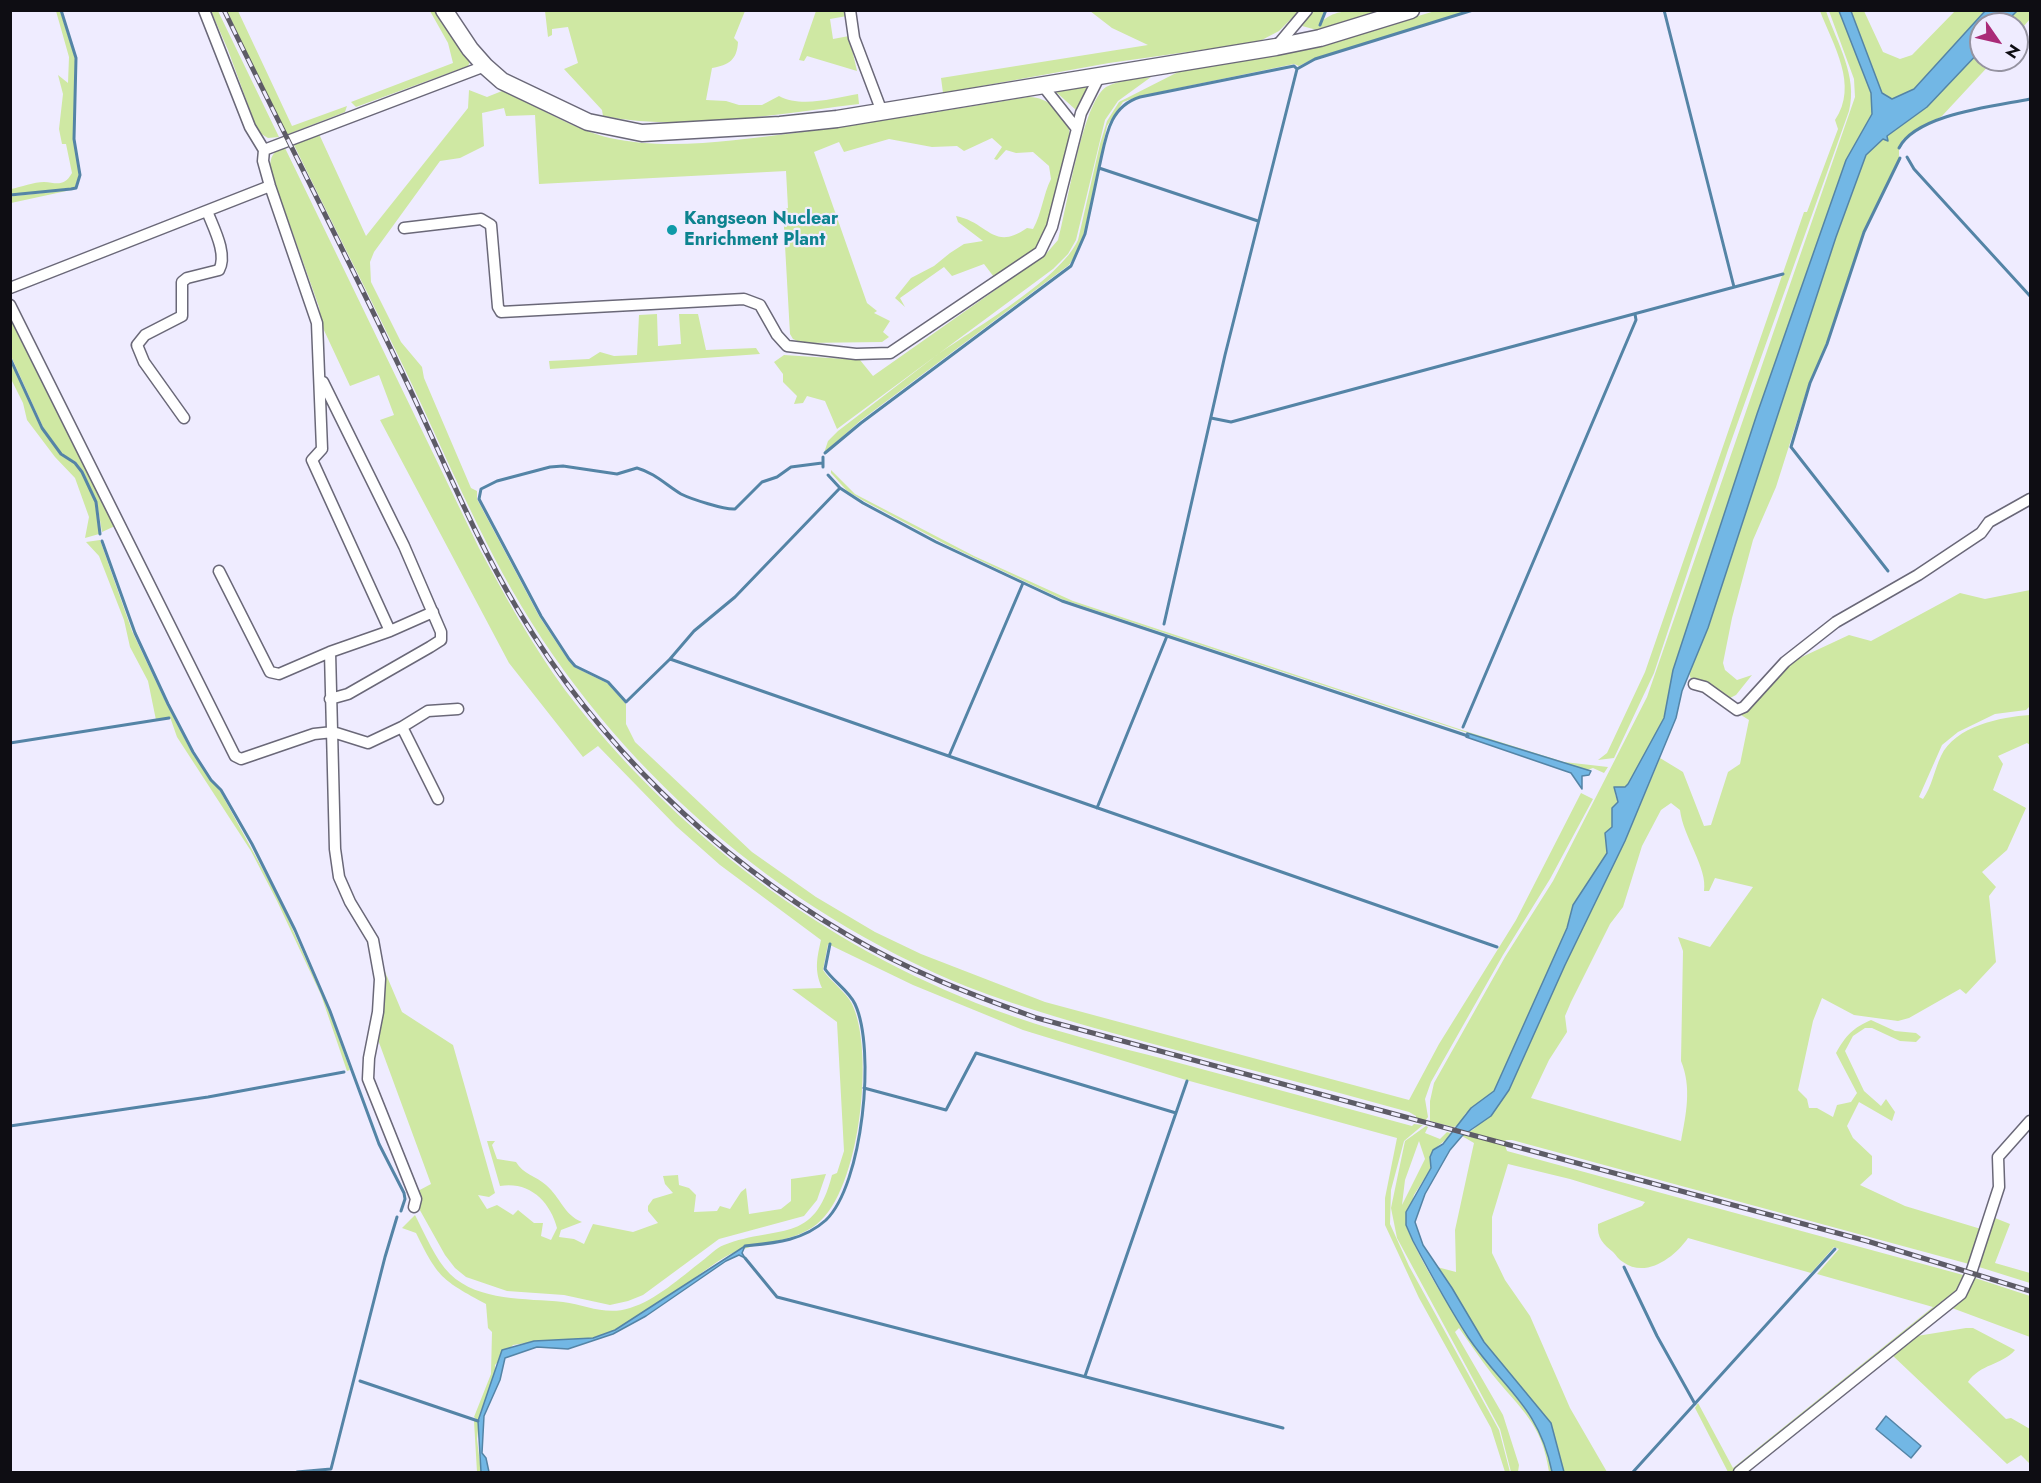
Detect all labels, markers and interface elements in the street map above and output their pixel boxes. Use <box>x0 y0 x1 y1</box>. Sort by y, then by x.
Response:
north arrow <box>1969 12 2029 72</box>
text: N <box>2000 40 2026 63</box>
place label: Kangseon Nuclear Enrichment Plant <box>684 209 838 252</box>
marker: Kangseon Nuclear Enrichment Plant <box>665 223 679 237</box>

